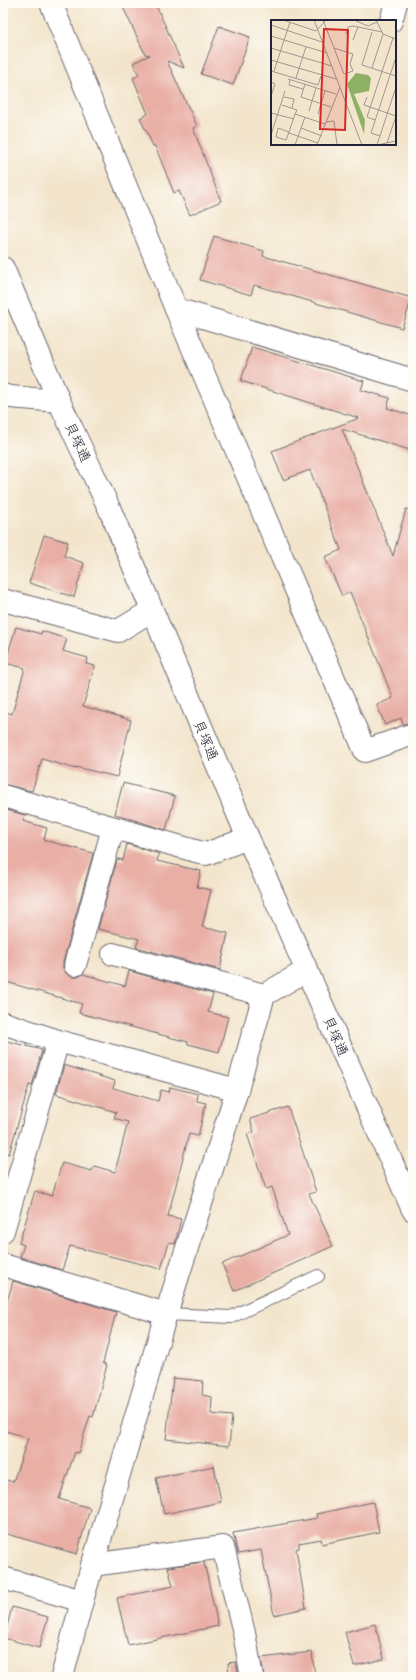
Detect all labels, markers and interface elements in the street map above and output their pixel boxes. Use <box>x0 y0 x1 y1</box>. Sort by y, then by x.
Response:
inset map <box>271 20 396 145</box>
street label: 貝塚通 <box>59 419 95 466</box>
street label: 貝塚通 <box>188 717 222 764</box>
street label: 貝塚通 <box>317 1013 353 1060</box>

